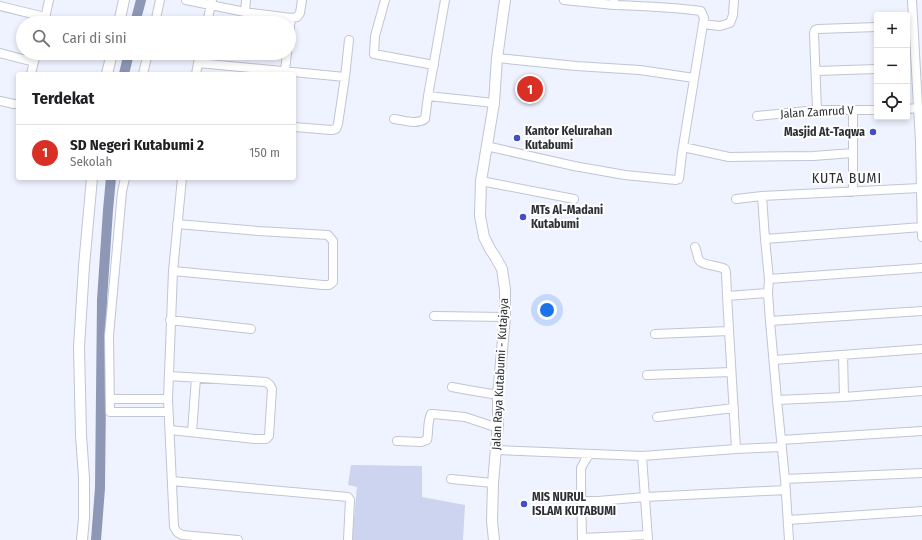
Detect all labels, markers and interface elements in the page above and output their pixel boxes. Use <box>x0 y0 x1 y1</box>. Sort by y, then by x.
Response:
map controls <box>874 12 910 120</box>
button: + <box>874 12 910 48</box>
search box <box>16 16 296 60</box>
icon: search <box>30 27 52 49</box>
text: Cari di sini <box>62 29 127 47</box>
button: − <box>874 48 910 84</box>
pin: 1 <box>517 74 543 104</box>
button: locate <box>874 84 910 120</box>
text: Terdekat <box>32 88 94 109</box>
street label: Jalan Zamrud V <box>780 103 855 121</box>
place label: Kantor Kelurahan Kutabumi <box>525 124 612 152</box>
place label: Masjid At-Taqwa <box>784 125 865 139</box>
marker: Masjid At-Taqwa <box>868 127 878 137</box>
marker: Kantor Kelurahan Kutabumi <box>512 133 522 143</box>
text: SD Negeri Kutabumi 2 <box>70 136 204 154</box>
text: 1 <box>42 145 48 160</box>
text: 150 m <box>249 145 280 160</box>
text: Sekolah <box>70 154 112 169</box>
district label: KUTA BUMI <box>812 170 882 187</box>
place label: MTs Al-Madani Kutabumi <box>531 203 603 231</box>
marker: MTs Al-Madani Kutabumi <box>518 212 528 222</box>
street label: Jalan Raya Kutabumi - Kutajaya <box>489 297 511 450</box>
your location <box>537 300 557 320</box>
place label: MIS NURUL ISLAM KUTABUMI <box>532 490 616 518</box>
marker: MIS NURUL ISLAM KUTABUMI <box>519 499 529 509</box>

